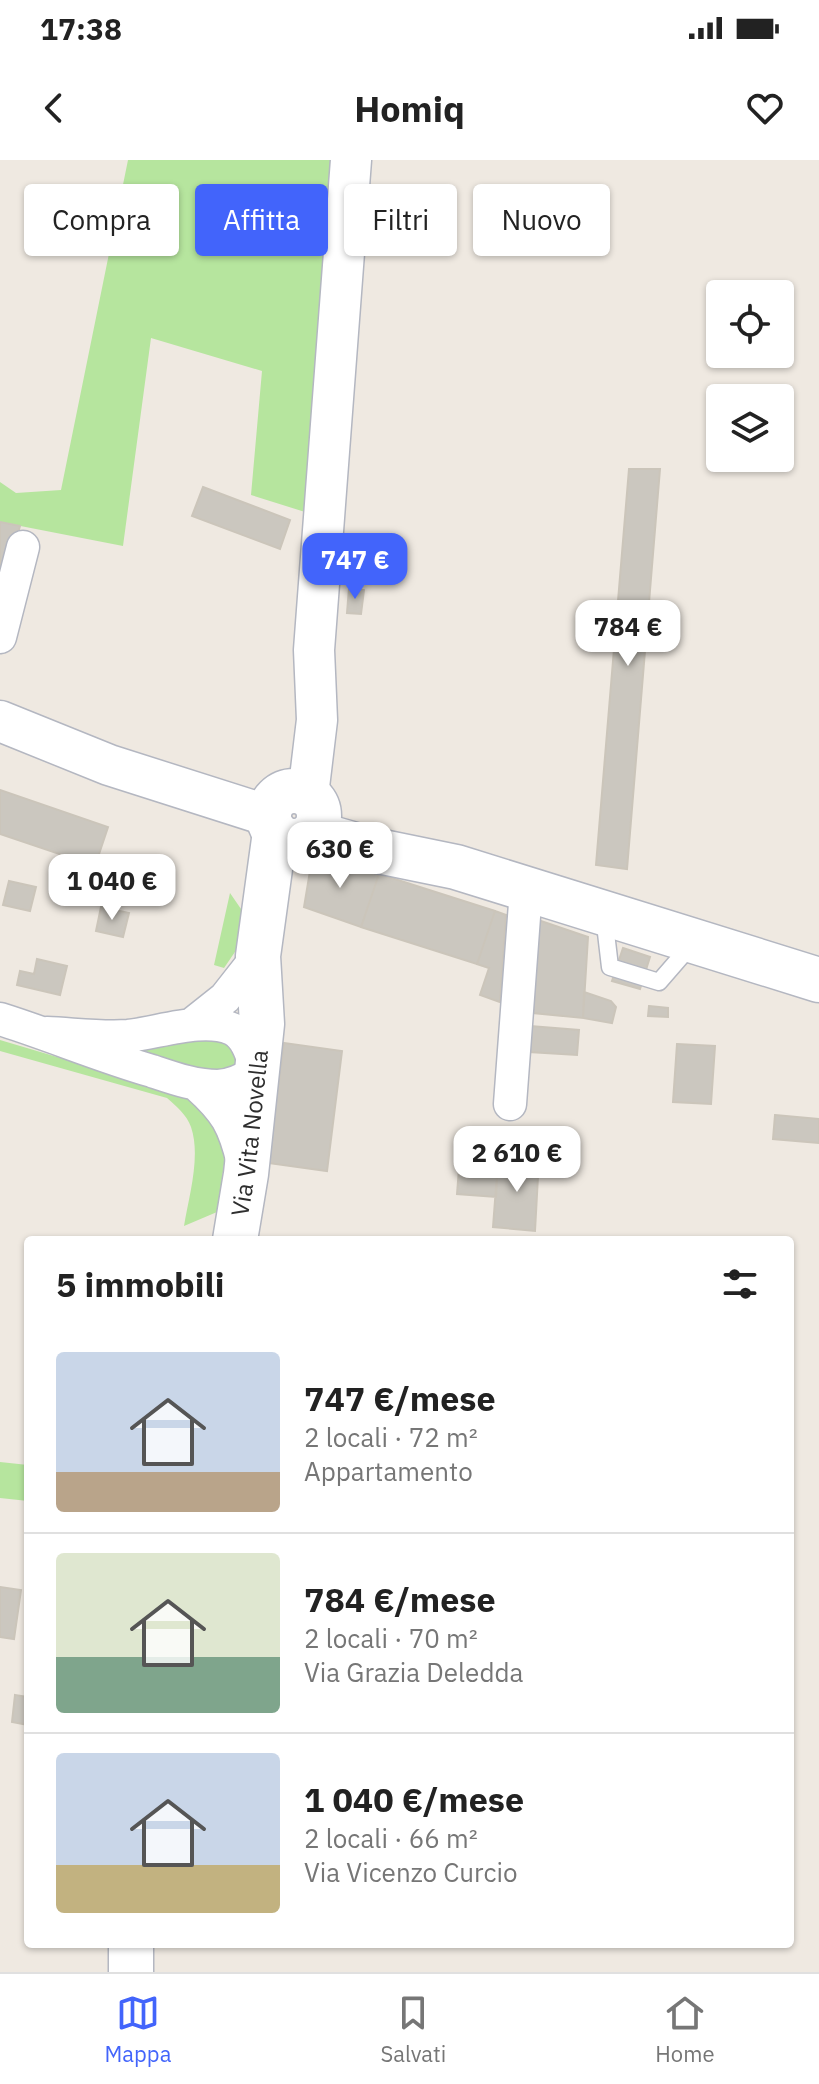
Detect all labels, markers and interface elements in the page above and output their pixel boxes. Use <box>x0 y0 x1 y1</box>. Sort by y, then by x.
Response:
text: 17:38 <box>40 9 122 48</box>
text: Homiq <box>354 85 465 132</box>
icon: back <box>32 86 76 130</box>
icon: heart <box>743 86 787 130</box>
chip: Compra <box>24 184 179 256</box>
chip: Affitta <box>195 184 328 256</box>
chip: Filtri <box>344 184 457 256</box>
chip: Nuovo <box>473 184 610 256</box>
map controls <box>706 280 794 472</box>
button: locate <box>706 280 794 368</box>
button: layers <box>706 384 794 472</box>
pin: 747 € <box>299 533 411 601</box>
text: 747 € <box>320 542 390 576</box>
pin: 784 € <box>572 600 684 668</box>
text: 784 € <box>593 609 663 643</box>
pin: 630 € <box>284 822 396 890</box>
text: 630 € <box>305 831 375 865</box>
pin: 1 040 € <box>38 854 186 922</box>
text: 1 040 € <box>67 863 157 897</box>
street label: Via Vita Novella <box>223 1048 275 1219</box>
pin: 2 610 € <box>443 1126 591 1194</box>
text: 2 610 € <box>472 1135 562 1169</box>
text: 5 immobili <box>56 1262 225 1306</box>
icon: filters <box>718 1262 762 1306</box>
text: 747 €/mese <box>304 1376 496 1420</box>
icon: home <box>120 1384 216 1480</box>
text: 2 locali · 72 m² <box>304 1420 478 1454</box>
text: Appartamento <box>304 1454 473 1488</box>
text: 784 €/mese <box>304 1577 496 1621</box>
icon: home <box>120 1585 216 1681</box>
text: 2 locali · 70 m² <box>304 1621 478 1655</box>
text: Via Grazia Deledda <box>304 1655 523 1689</box>
text: 1 040 €/mese <box>304 1777 524 1821</box>
icon: home <box>120 1785 216 1881</box>
text: 2 locali · 66 m² <box>304 1821 478 1855</box>
text: Via Vicenzo Curcio <box>304 1855 518 1889</box>
tab: Mappa <box>105 1991 171 2068</box>
tab: Salvati <box>380 1991 446 2068</box>
tab: Home <box>655 1991 714 2068</box>

